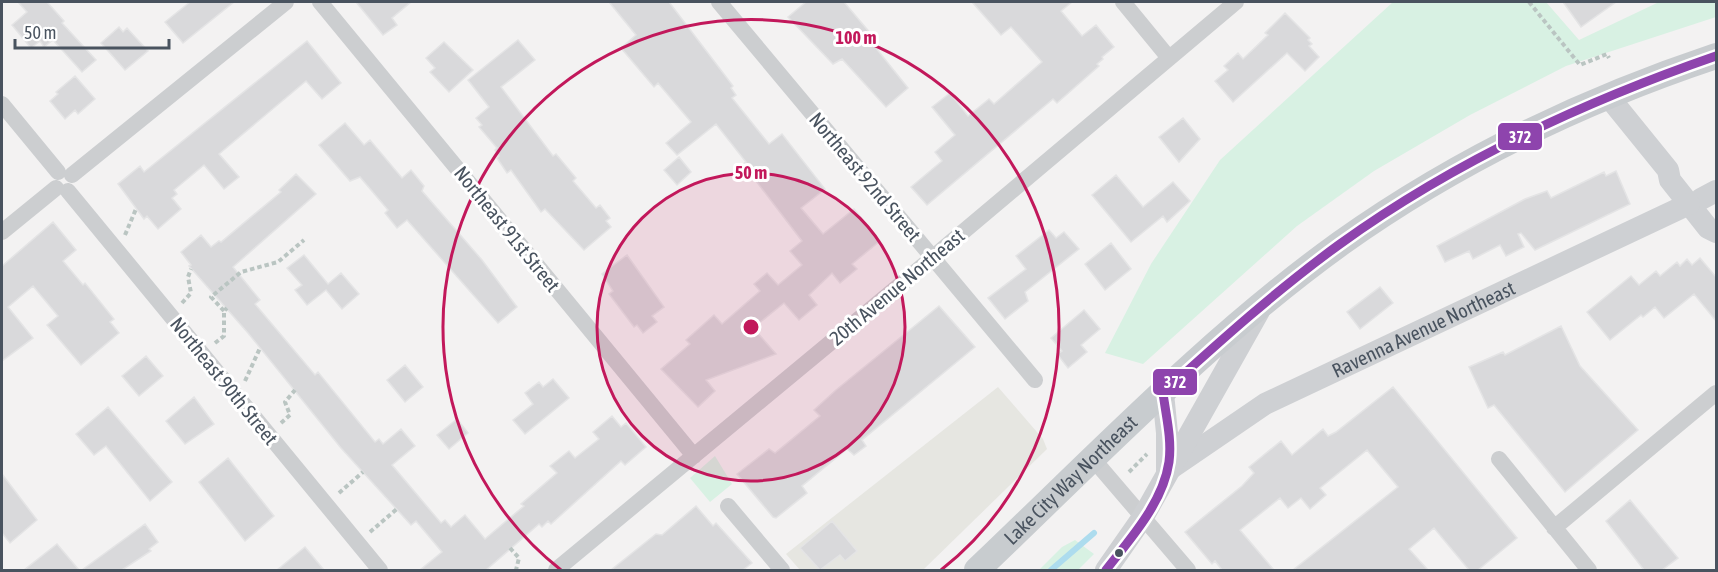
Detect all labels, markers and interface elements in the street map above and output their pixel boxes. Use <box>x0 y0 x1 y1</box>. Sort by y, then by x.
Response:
scale bar <box>15 12 170 50</box>
text: 50 m <box>24 22 56 43</box>
text: 100 m <box>836 27 876 48</box>
street label: Northeast 92nd Street <box>805 108 926 246</box>
line badge: 372 <box>1497 122 1543 151</box>
text: 372 <box>1509 128 1531 146</box>
street label: Northeast 91st Street <box>450 161 565 296</box>
text: 50 m <box>735 162 767 183</box>
street label: 20th Avenue Northeast <box>825 223 969 350</box>
street label: Ravenna Avenue Northeast <box>1328 276 1519 382</box>
street label: Northeast 90th Street <box>166 312 283 449</box>
centre of rings <box>741 317 761 337</box>
line badge: 372 <box>1152 368 1198 396</box>
text: 372 <box>1164 373 1186 391</box>
street label: Lake City Way Northeast <box>999 410 1142 549</box>
unlabelled marker <box>1113 547 1125 559</box>

